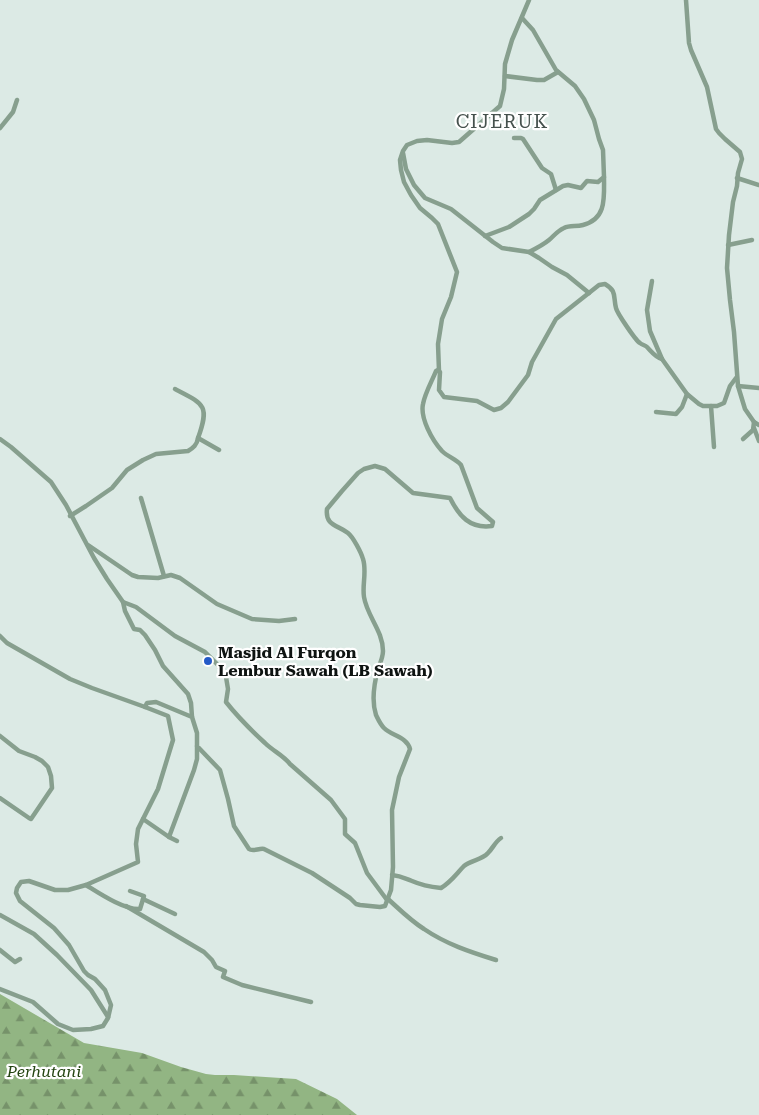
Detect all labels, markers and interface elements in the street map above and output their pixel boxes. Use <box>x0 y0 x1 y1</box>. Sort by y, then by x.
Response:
district label: CIJERUK <box>456 110 548 133</box>
place label: Masjid Al Furqon Lembur Sawah (LB Sawah) <box>218 643 433 680</box>
marker: Masjid Al Furqon Lembur Sawah (LB Sawah) <box>202 655 214 667</box>
park label: Perhutani <box>6 1062 81 1081</box>

